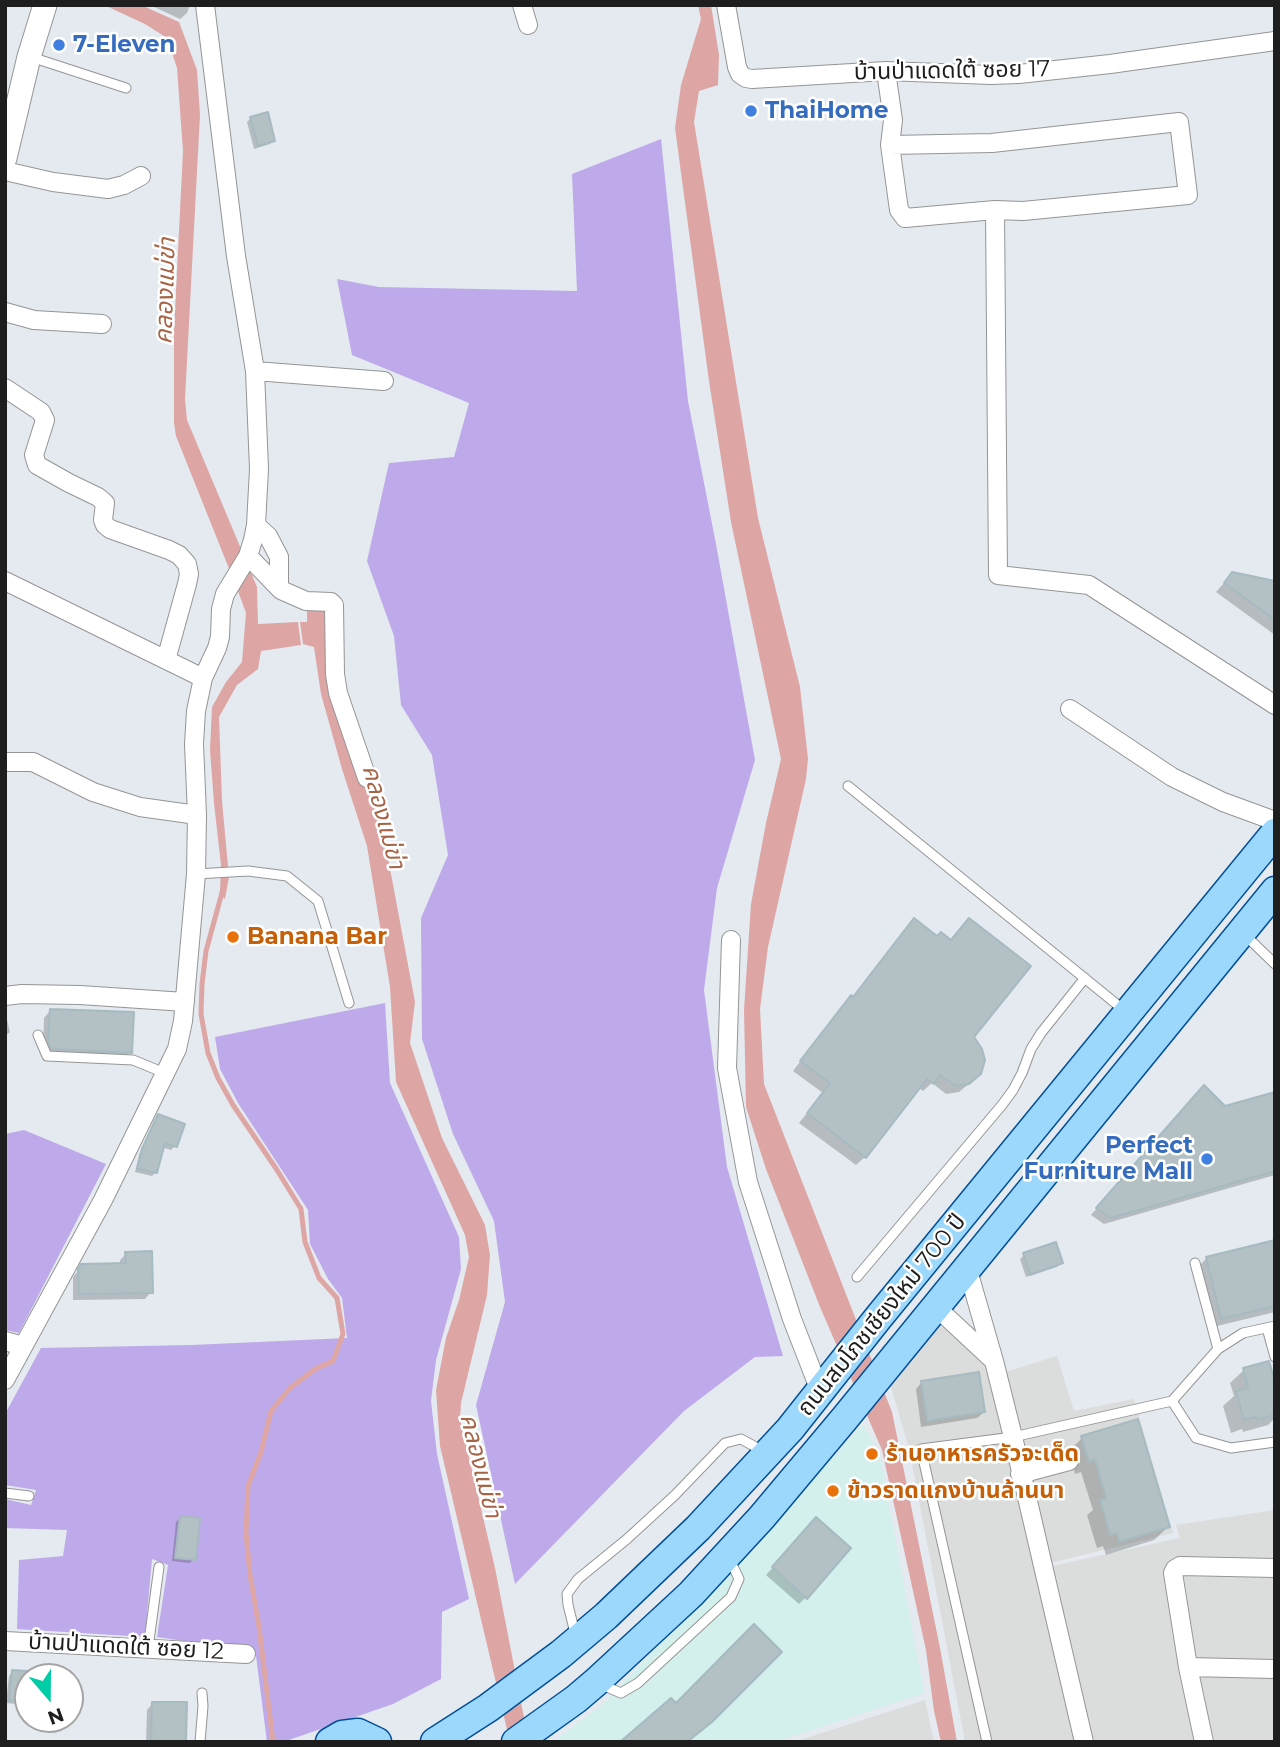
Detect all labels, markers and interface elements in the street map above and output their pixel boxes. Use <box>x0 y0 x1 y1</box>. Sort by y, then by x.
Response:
place label: 7-Eleven <box>73 31 175 59</box>
marker: 7-Eleven <box>51 37 67 53</box>
street label: บ้านป่าแดดใต้ ซอย 17 <box>854 55 1050 87</box>
place label: ThaiHome <box>765 97 889 125</box>
marker: ThaiHome <box>743 103 759 119</box>
water label: คลองแม่ข่า <box>150 237 182 345</box>
water label: คลองแม่ข่า <box>355 762 411 872</box>
place label: Banana Bar <box>247 923 387 951</box>
marker: Banana Bar <box>225 929 241 945</box>
place label: Perfect Furniture Mall <box>1024 1132 1193 1186</box>
marker: Perfect Furniture Mall <box>1199 1151 1215 1167</box>
street label: ถนนสมโภชเชียงใหม่ 700 ปี <box>792 1208 972 1422</box>
water label: คลองแม่ข่า <box>453 1411 507 1521</box>
place label: ร้านอาหารครัวจะเด็ด <box>886 1440 1079 1468</box>
marker: ร้านอาหารครัวจะเด็ด <box>864 1446 880 1462</box>
place label: ข้าวราดแกงบ้านล้านนา <box>847 1477 1064 1505</box>
marker: ข้าวราดแกงบ้านล้านนา <box>825 1483 841 1499</box>
street label: บ้านป่าแดดใต้ ซอย 12 <box>27 1628 225 1666</box>
north arrow <box>14 1663 84 1733</box>
text: N <box>45 1703 67 1730</box>

